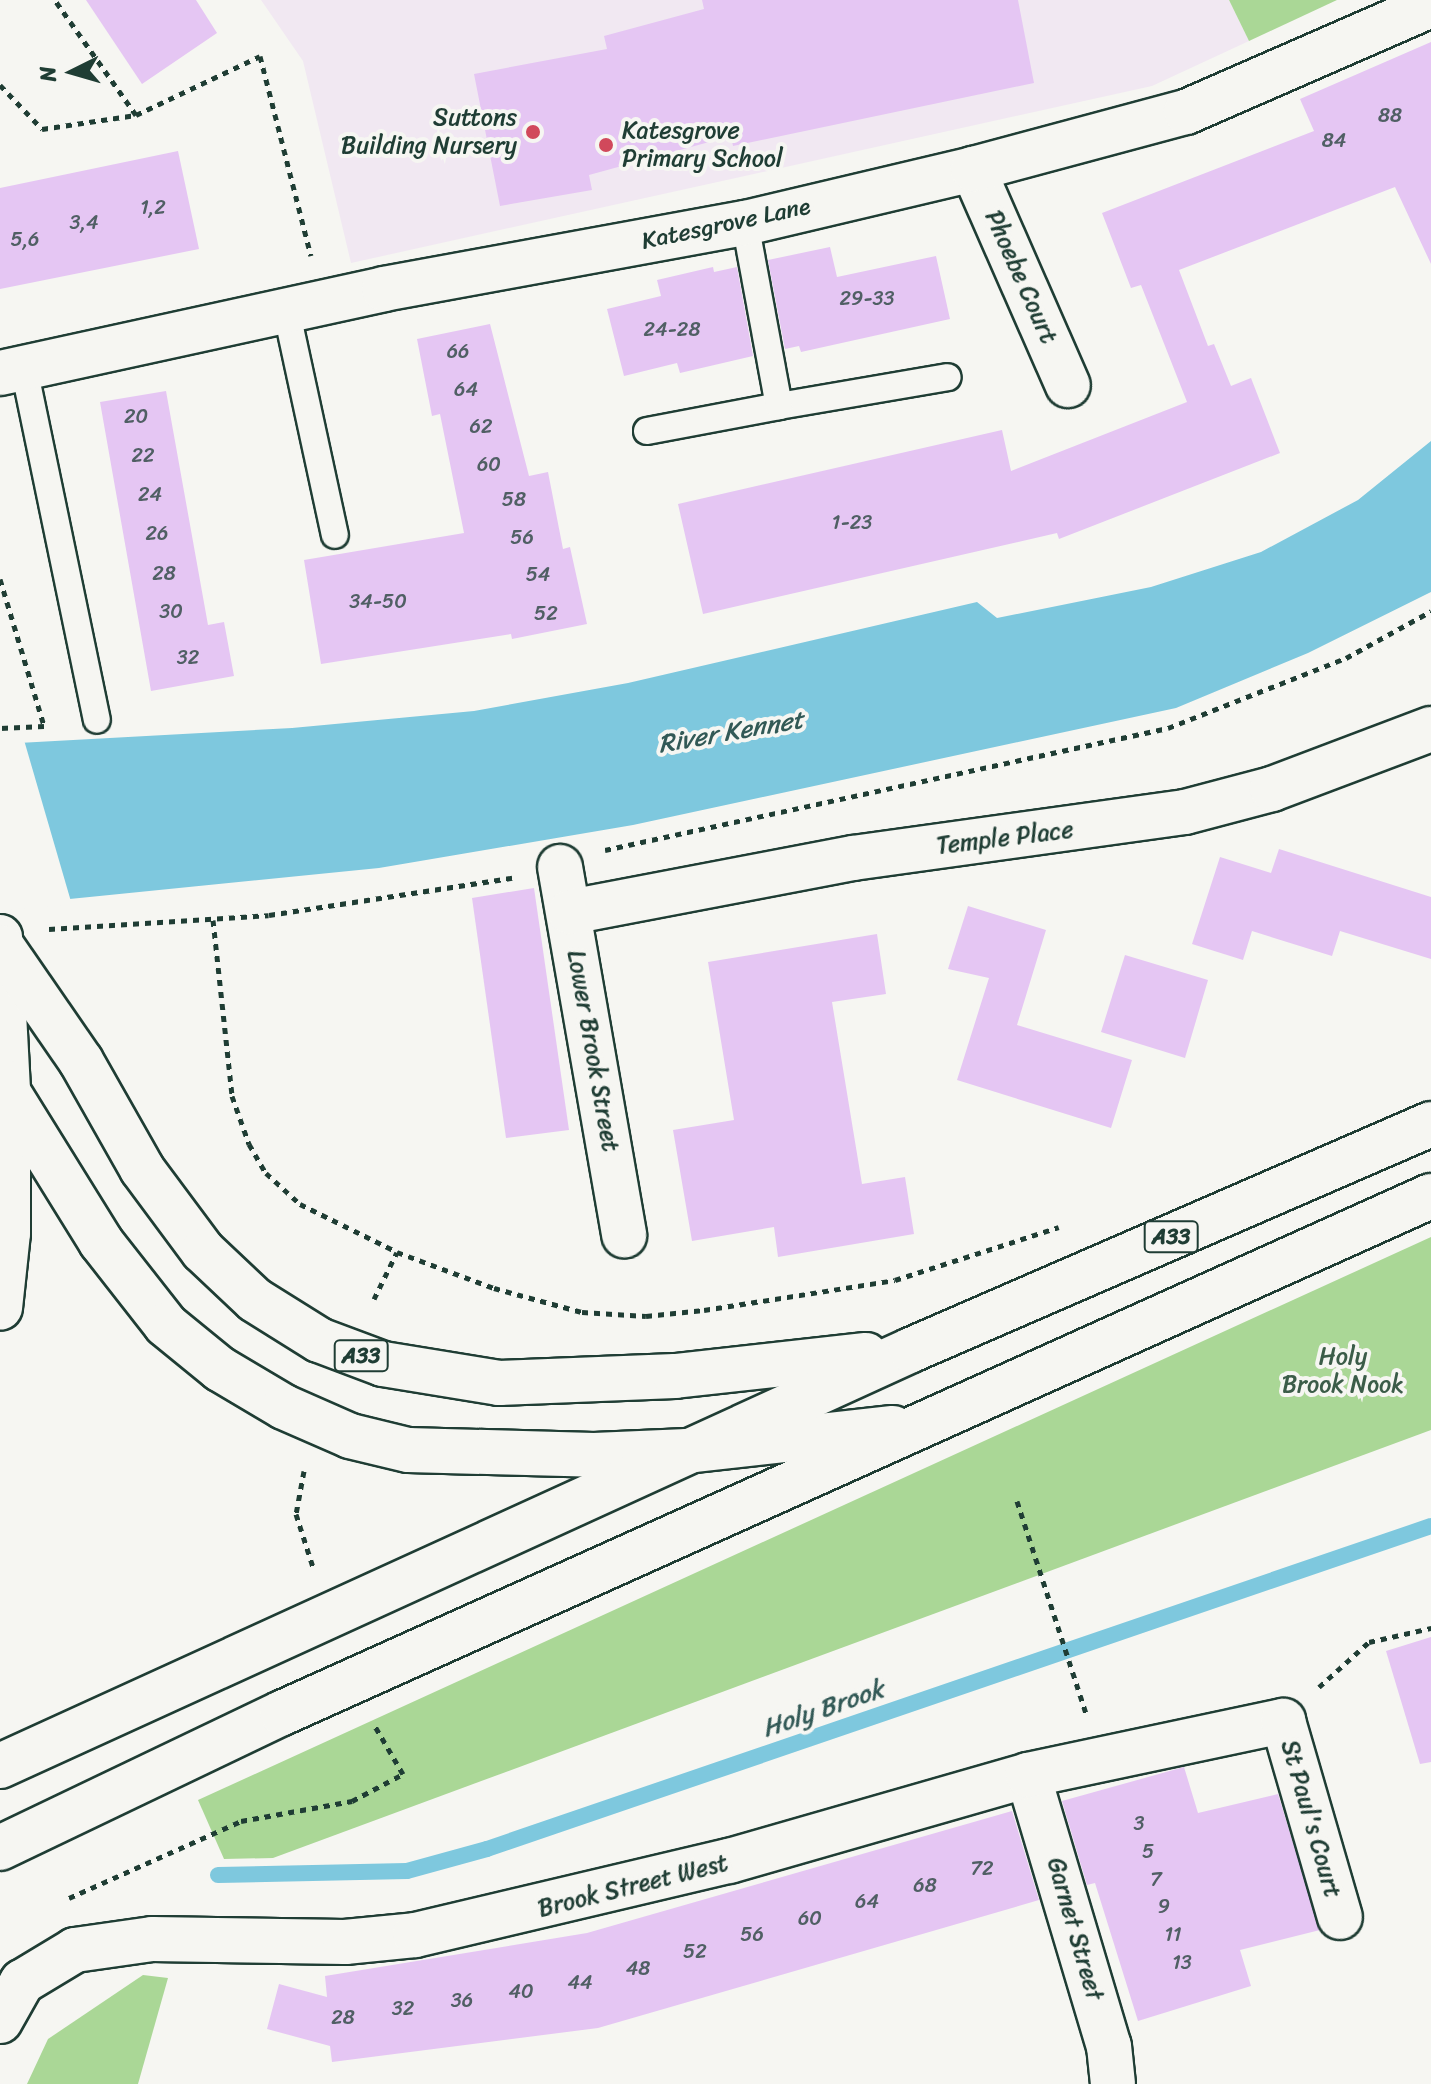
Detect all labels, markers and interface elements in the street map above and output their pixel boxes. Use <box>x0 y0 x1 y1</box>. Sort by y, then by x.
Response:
north arrow <box>32 32 112 112</box>
text: N <box>28 65 68 83</box>
house number: 88 <box>1378 103 1402 127</box>
place label: Suttons Building Nursery <box>340 104 517 160</box>
place label: Katesgrove Primary School <box>622 117 783 173</box>
marker: Suttons Building Nursery <box>524 123 542 141</box>
house number: 84 <box>1322 128 1346 152</box>
marker: Katesgrove Primary School <box>597 136 615 154</box>
street label: Katesgrove Lane <box>639 192 813 256</box>
house number: 1,2 <box>140 195 166 219</box>
street label: Phoebe Court <box>979 206 1063 348</box>
house number: 3,4 <box>70 210 98 234</box>
house number: 5,6 <box>11 227 39 251</box>
house number: 29-33 <box>839 286 895 310</box>
house number: 24-28 <box>644 317 700 341</box>
house number: 66 <box>447 339 469 363</box>
house number: 64 <box>454 377 478 401</box>
house number: 20 <box>124 404 148 428</box>
house number: 62 <box>470 414 492 438</box>
house number: 22 <box>131 443 155 467</box>
house number: 60 <box>477 452 501 476</box>
house number: 24 <box>138 482 162 506</box>
house number: 58 <box>502 487 526 511</box>
house number: 1-23 <box>832 510 872 534</box>
house number: 26 <box>146 521 168 545</box>
house number: 56 <box>510 525 534 549</box>
house number: 28 <box>152 561 176 585</box>
house number: 54 <box>526 562 550 586</box>
house number: 34-50 <box>349 589 407 613</box>
house number: 30 <box>159 599 183 623</box>
house number: 52 <box>534 601 558 625</box>
house number: 32 <box>177 645 199 669</box>
water label: River Kennet <box>656 704 806 760</box>
street label: Temple Place <box>935 815 1075 861</box>
street label: Lower Brook Street <box>561 947 625 1155</box>
road number: A33 <box>1143 1219 1199 1255</box>
road number: A33 <box>333 1338 389 1374</box>
park label: Holy Brook Nook <box>1282 1343 1404 1399</box>
water label: Holy Brook <box>758 1674 888 1744</box>
street label: St Paul's Court <box>1274 1736 1348 1902</box>
house number: 3 <box>1134 1811 1144 1835</box>
house number: 5 <box>1142 1839 1154 1863</box>
street label: Brook Street West <box>534 1848 732 1924</box>
street label: Garnet Street <box>1041 1854 1109 2004</box>
house number: 72 <box>971 1856 993 1880</box>
house number: 7 <box>1150 1867 1162 1891</box>
house number: 68 <box>913 1873 937 1897</box>
house number: 64 <box>855 1889 879 1913</box>
house number: 9 <box>1158 1894 1170 1918</box>
house number: 60 <box>798 1906 822 1930</box>
house number: 56 <box>740 1922 764 1946</box>
house number: 11 <box>1164 1922 1182 1946</box>
house number: 52 <box>683 1939 707 1963</box>
house number: 13 <box>1172 1950 1192 1974</box>
house number: 48 <box>626 1956 650 1980</box>
house number: 44 <box>568 1970 592 1994</box>
house number: 40 <box>508 1979 534 2003</box>
house number: 36 <box>451 1988 473 2012</box>
house number: 32 <box>392 1996 414 2020</box>
house number: 28 <box>331 2005 355 2029</box>

